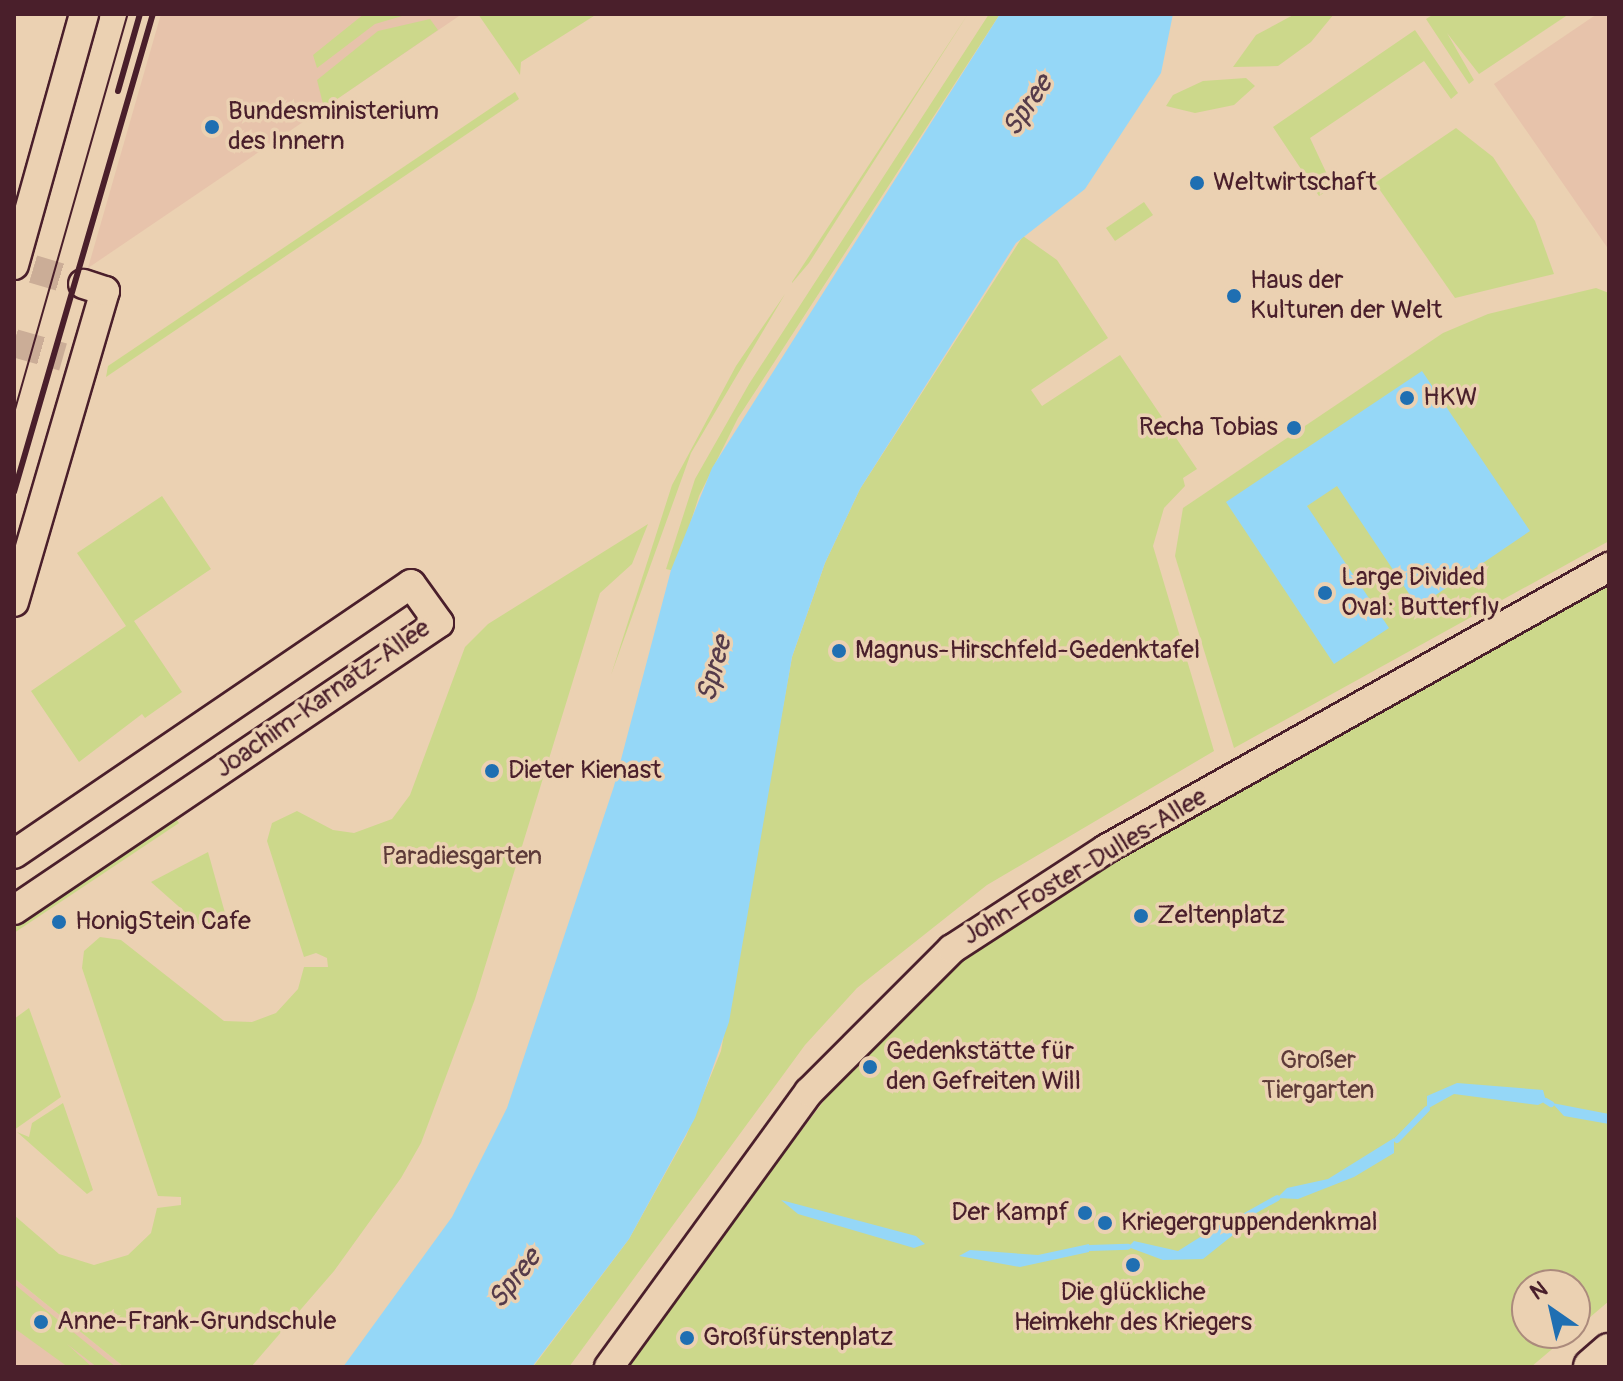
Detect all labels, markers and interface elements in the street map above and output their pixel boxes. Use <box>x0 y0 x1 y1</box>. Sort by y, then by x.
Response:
water label: Spree <box>995 69 1061 143</box>
place label: Bundesministerium des Innern <box>228 96 439 158</box>
marker: Bundesministerium des Innern <box>203 118 221 136</box>
place label: Weltwirtschaft <box>1213 167 1377 199</box>
marker: Weltwirtschaft <box>1188 174 1206 192</box>
place label: Haus der Kulturen der Welt <box>1250 265 1442 326</box>
marker: Haus der Kulturen der Welt <box>1225 287 1243 305</box>
place label: HKW <box>1423 382 1477 414</box>
marker: HKW <box>1398 389 1416 407</box>
place label: Recha Tobias <box>1139 412 1278 444</box>
marker: Recha Tobias <box>1285 419 1303 437</box>
place label: Large Divided Oval: Butterfly <box>1341 562 1499 624</box>
marker: Large Divided Oval: Butterfly <box>1316 584 1334 602</box>
street label: Joachim-Karnatz-Allee <box>209 613 437 785</box>
water label: Spree <box>690 632 740 706</box>
place label: Magnus-Hirschfeld-Gedenktafel <box>855 635 1200 667</box>
marker: Magnus-Hirschfeld-Gedenktafel <box>830 642 848 660</box>
place label: Dieter Kienast <box>508 755 661 787</box>
marker: Dieter Kienast <box>483 762 501 780</box>
street label: John-Foster-Dulles-Allee <box>957 782 1213 952</box>
park label: Paradiesgarten <box>382 841 542 873</box>
place label: Zeltenplatz <box>1157 900 1285 932</box>
place label: HonigStein Cafe <box>75 906 251 938</box>
marker: Zeltenplatz <box>1132 907 1150 925</box>
marker: HonigStein Cafe <box>50 913 68 931</box>
place label: Gedenkstätte für den Gefreiten Will <box>886 1036 1081 1098</box>
park label: Großer Tiergarten <box>1261 1045 1375 1106</box>
marker: Gedenkstätte für den Gefreiten Will <box>861 1058 879 1076</box>
place label: Der Kampf <box>951 1197 1069 1229</box>
marker: Der Kampf <box>1076 1204 1094 1222</box>
place label: Kriegergruppendenkmal <box>1121 1207 1378 1239</box>
marker: Kriegergruppendenkmal <box>1096 1214 1114 1232</box>
water label: Spree <box>481 1242 549 1316</box>
marker: Die glückliche Heimkehr des Kriegers <box>1124 1256 1142 1274</box>
north arrow <box>1511 1269 1591 1349</box>
text: N <box>1525 1275 1553 1307</box>
place label: Die glückliche Heimkehr des Kriegers <box>1014 1277 1252 1338</box>
place label: Anne-Frank-Grundschule <box>57 1306 336 1338</box>
marker: Anne-Frank-Grundschule <box>32 1313 50 1331</box>
place label: Großfürstenplatz <box>703 1322 893 1354</box>
marker: Großfürstenplatz <box>678 1329 696 1347</box>

